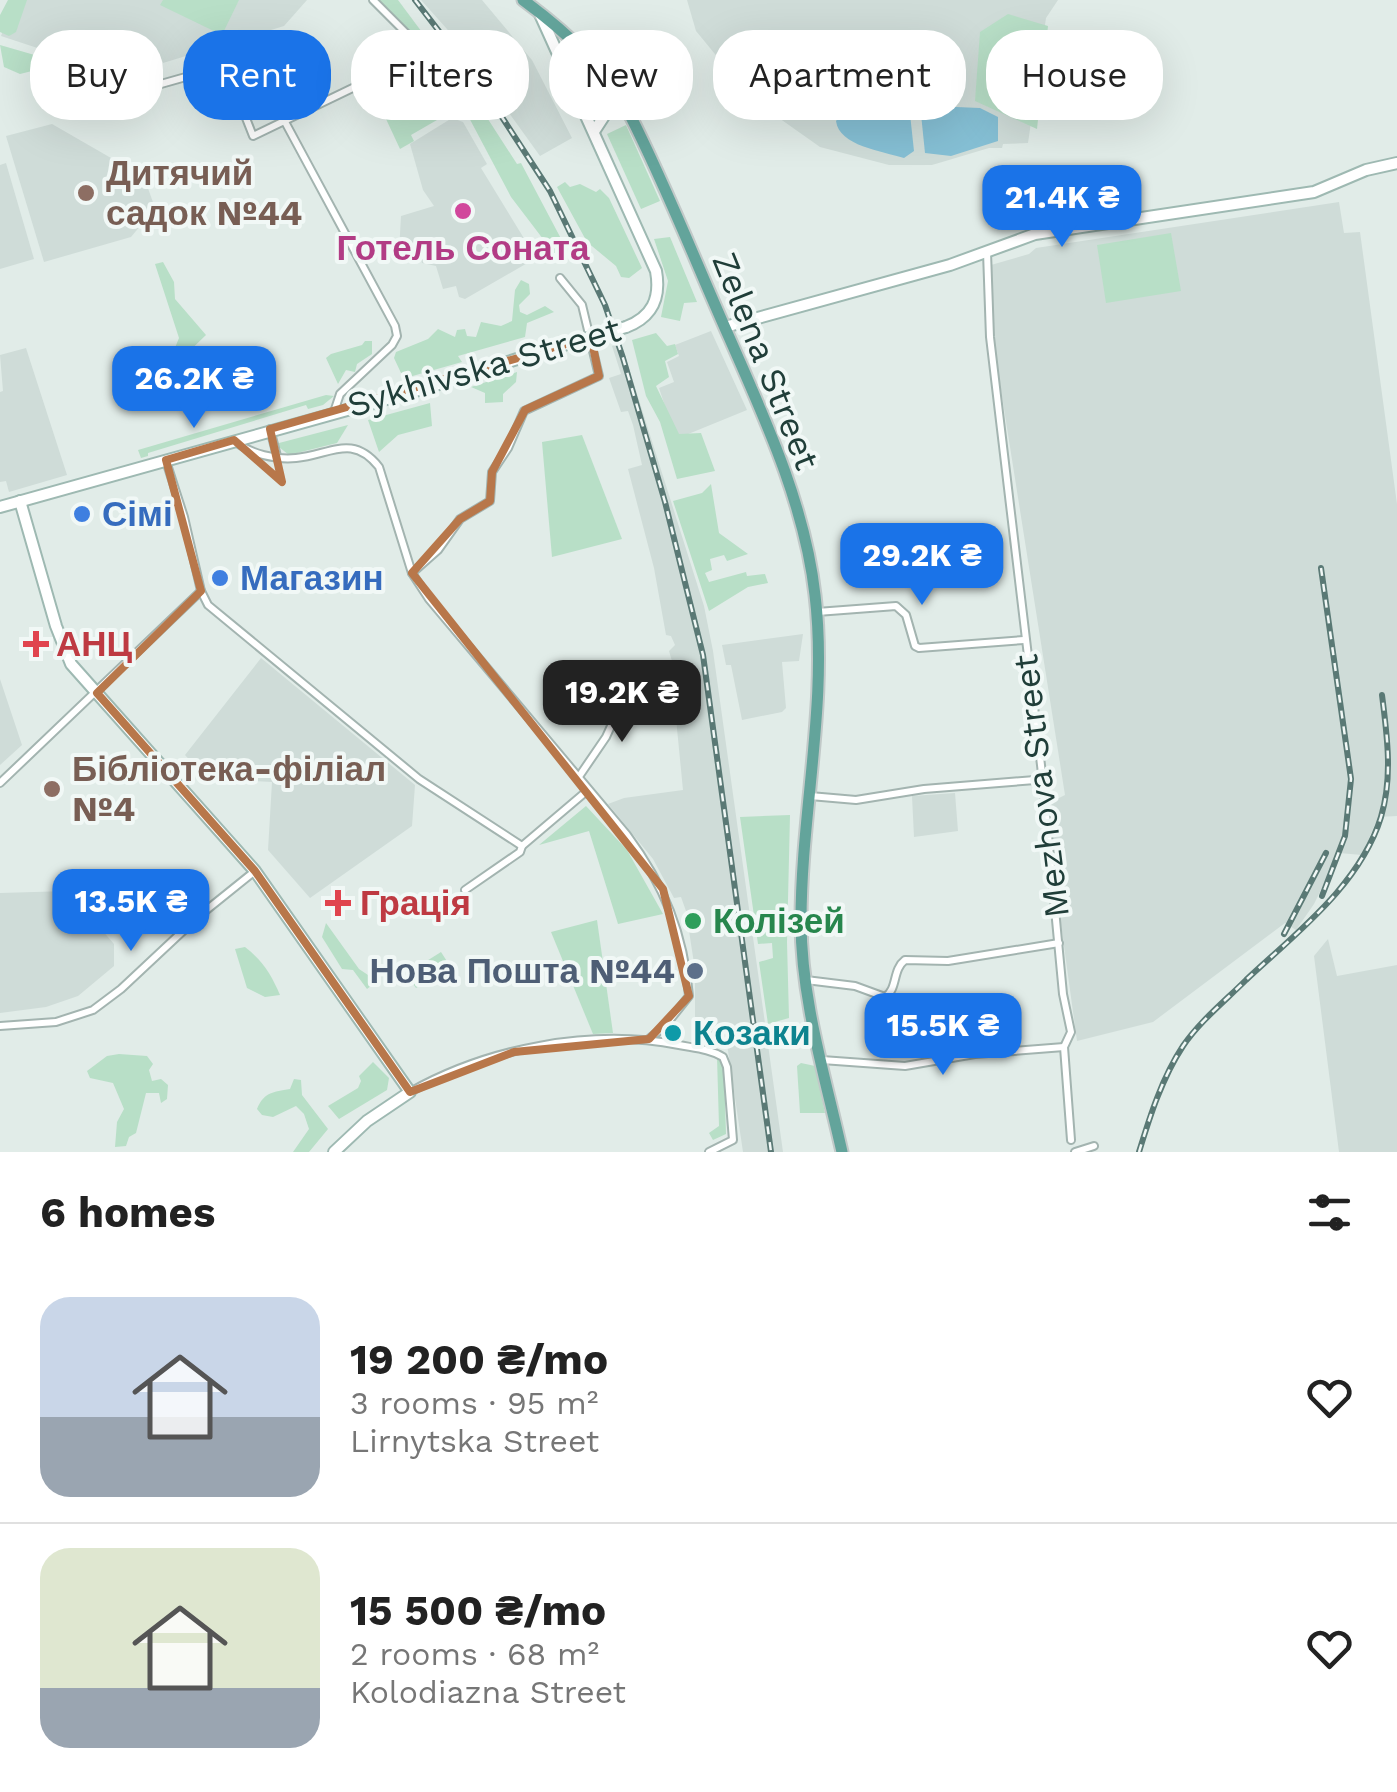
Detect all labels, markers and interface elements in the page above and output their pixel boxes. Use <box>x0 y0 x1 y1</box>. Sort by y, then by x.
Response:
chip: Buy <box>30 30 163 120</box>
chip: Rent <box>183 30 331 120</box>
chip: Filters <box>351 30 529 120</box>
chip: New <box>549 30 693 120</box>
chip: Apartment <box>713 30 966 120</box>
chip: House <box>986 30 1163 120</box>
place label: Дитячий садок №44 <box>106 152 302 234</box>
pin: 21.4K ₴ <box>970 165 1154 250</box>
text: 21.4K ₴ <box>1004 178 1120 216</box>
marker: Дитячий садок №44 <box>75 182 97 204</box>
marker: Готель Соната <box>452 200 474 222</box>
place label: Готель Соната <box>337 227 590 269</box>
street label: Zelena Street <box>703 246 829 476</box>
street label: Sykhivska Street <box>342 308 626 426</box>
pin: 26.2K ₴ <box>102 346 286 431</box>
text: 26.2K ₴ <box>134 359 254 397</box>
place label: Сімі <box>102 493 173 535</box>
marker: Сімі <box>71 503 93 525</box>
pin: 29.2K ₴ <box>830 523 1014 608</box>
text: 29.2K ₴ <box>862 536 982 574</box>
place label: Магазин <box>240 557 384 599</box>
marker: Магазин <box>209 567 231 589</box>
place label: АНЦ <box>56 623 133 665</box>
marker: АНЦ <box>25 633 47 655</box>
street label: Mezhova Street <box>1004 652 1078 920</box>
pin: 19.2K ₴ <box>530 660 714 745</box>
text: 19.2K ₴ <box>565 673 679 711</box>
place label: Бібліотека-філіал №4 <box>72 748 386 830</box>
marker: Бібліотека-філіал №4 <box>41 778 63 800</box>
pin: 13.5K ₴ <box>39 869 223 954</box>
text: 13.5K ₴ <box>74 882 188 920</box>
place label: Грація <box>360 882 471 924</box>
marker: Грація <box>325 890 351 916</box>
place label: Колізей <box>713 900 845 942</box>
marker: Колізей <box>682 910 704 932</box>
place label: Нова Пошта №44 <box>370 950 675 992</box>
marker: Нова Пошта №44 <box>684 960 706 982</box>
pin: 15.5K ₴ <box>851 993 1035 1078</box>
text: 15.5K ₴ <box>887 1006 999 1044</box>
place label: Козаки <box>693 1012 811 1054</box>
marker: Козаки <box>662 1022 684 1044</box>
icon: filters <box>1302 1185 1357 1240</box>
text: 6 homes <box>40 1188 215 1237</box>
text: 19 200 ₴/mo <box>350 1335 608 1384</box>
icon: home <box>120 1337 240 1457</box>
icon: heart <box>1302 1370 1357 1425</box>
text: 3 rooms · 95 m² <box>350 1384 598 1422</box>
text: Lirnytska Street <box>350 1422 599 1460</box>
text: 15 500 ₴/mo <box>350 1586 606 1635</box>
icon: home <box>120 1588 240 1708</box>
icon: heart <box>1302 1621 1357 1676</box>
text: 2 rooms · 68 m² <box>350 1635 599 1673</box>
text: Kolodiazna Street <box>350 1673 626 1711</box>

